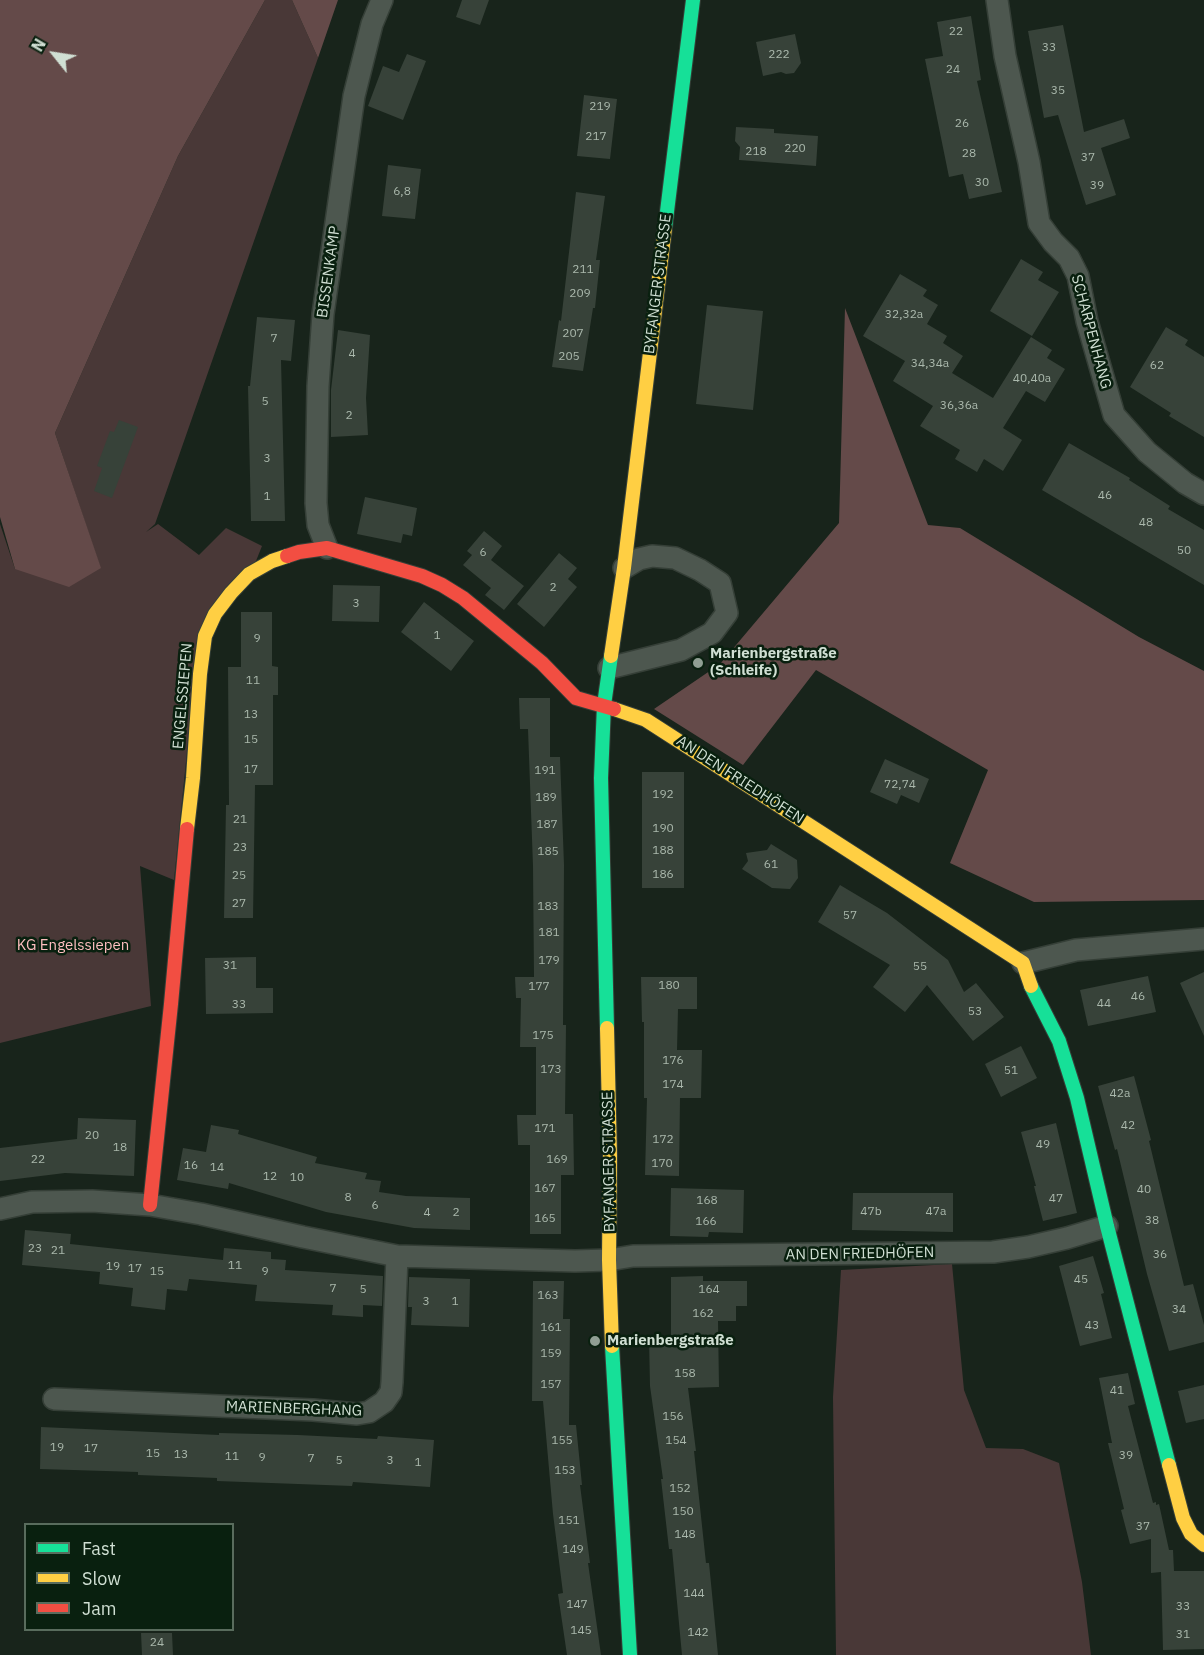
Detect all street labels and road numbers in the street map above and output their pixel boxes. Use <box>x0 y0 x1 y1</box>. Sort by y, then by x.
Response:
street label: BYFANGER STRASSE <box>640 213 676 355</box>
street label: BISSENKAMP <box>314 225 344 319</box>
street label: SCHARPENHANG <box>1067 273 1115 391</box>
street label: ENGELSSIEPEN <box>169 642 197 750</box>
street label: AN DEN FRIEDHÖFEN <box>673 732 807 828</box>
street label: BYFANGER STRASSE <box>599 1091 619 1233</box>
street label: AN DEN FRIEDHÖFEN <box>786 1244 934 1264</box>
street label: MARIENBERGHANG <box>226 1398 362 1420</box>

